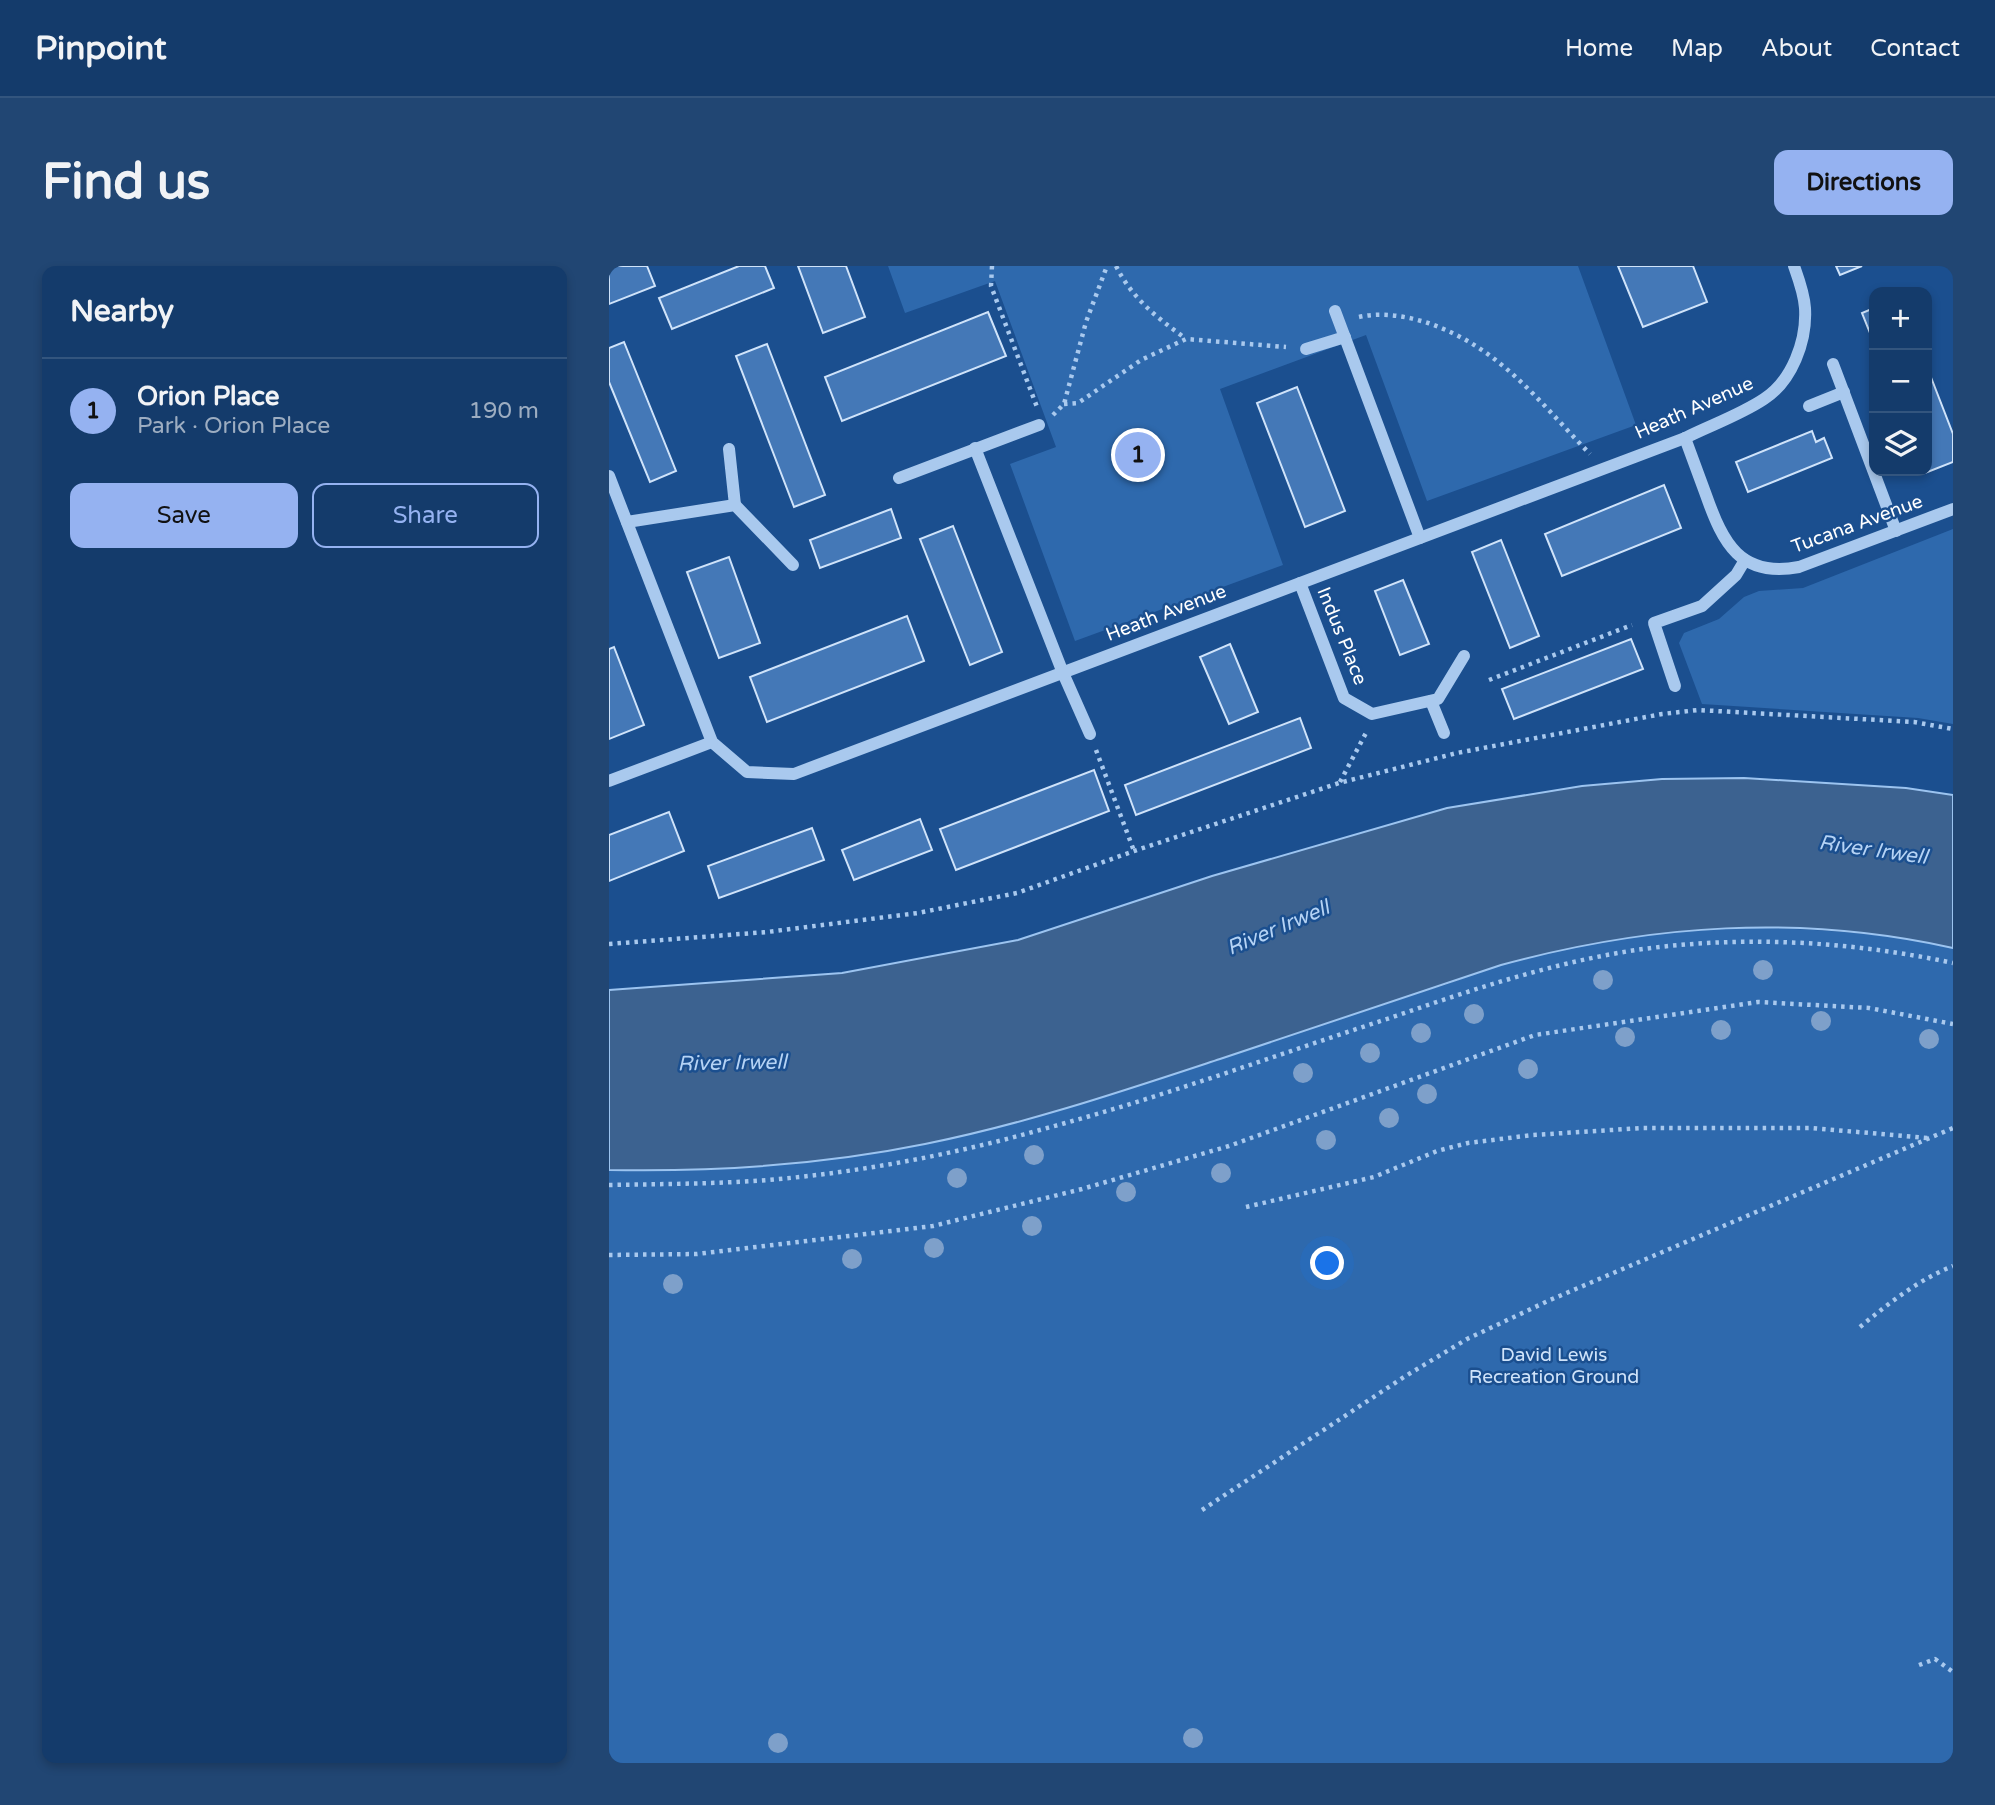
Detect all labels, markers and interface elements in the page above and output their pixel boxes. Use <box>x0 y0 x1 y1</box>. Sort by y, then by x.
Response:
text: Pinpoint <box>35 29 167 68</box>
text: Home <box>1565 34 1633 63</box>
text: Map <box>1671 34 1723 63</box>
text: About <box>1761 34 1832 63</box>
text: Contact <box>1870 34 1960 63</box>
button: Directions <box>1774 150 1953 215</box>
text: Find us <box>42 153 210 212</box>
map controls <box>1869 287 1932 476</box>
button: + <box>1869 287 1932 350</box>
text: Nearby <box>70 293 174 330</box>
button: − <box>1869 350 1932 413</box>
street label: Heath Avenue <box>1631 372 1757 444</box>
text: Orion Place <box>137 381 280 412</box>
text: 1 <box>86 397 100 425</box>
text: 190 m <box>469 397 539 425</box>
text: Park · Orion Place <box>137 412 330 440</box>
button: layers <box>1869 413 1932 476</box>
pin: 1 <box>1115 429 1161 481</box>
button: Save <box>70 483 298 548</box>
button: Share <box>312 483 539 548</box>
street label: Tucana Avenue <box>1788 490 1926 558</box>
street label: Heath Avenue <box>1103 580 1229 646</box>
street label: Indus Place <box>1312 584 1372 688</box>
water label: River Irwell <box>1817 830 1932 870</box>
water label: River Irwell <box>1223 894 1336 961</box>
water label: River Irwell <box>677 1050 790 1076</box>
your location <box>1310 1246 1344 1280</box>
park label: David Lewis Recreation Ground <box>1469 1344 1639 1388</box>

